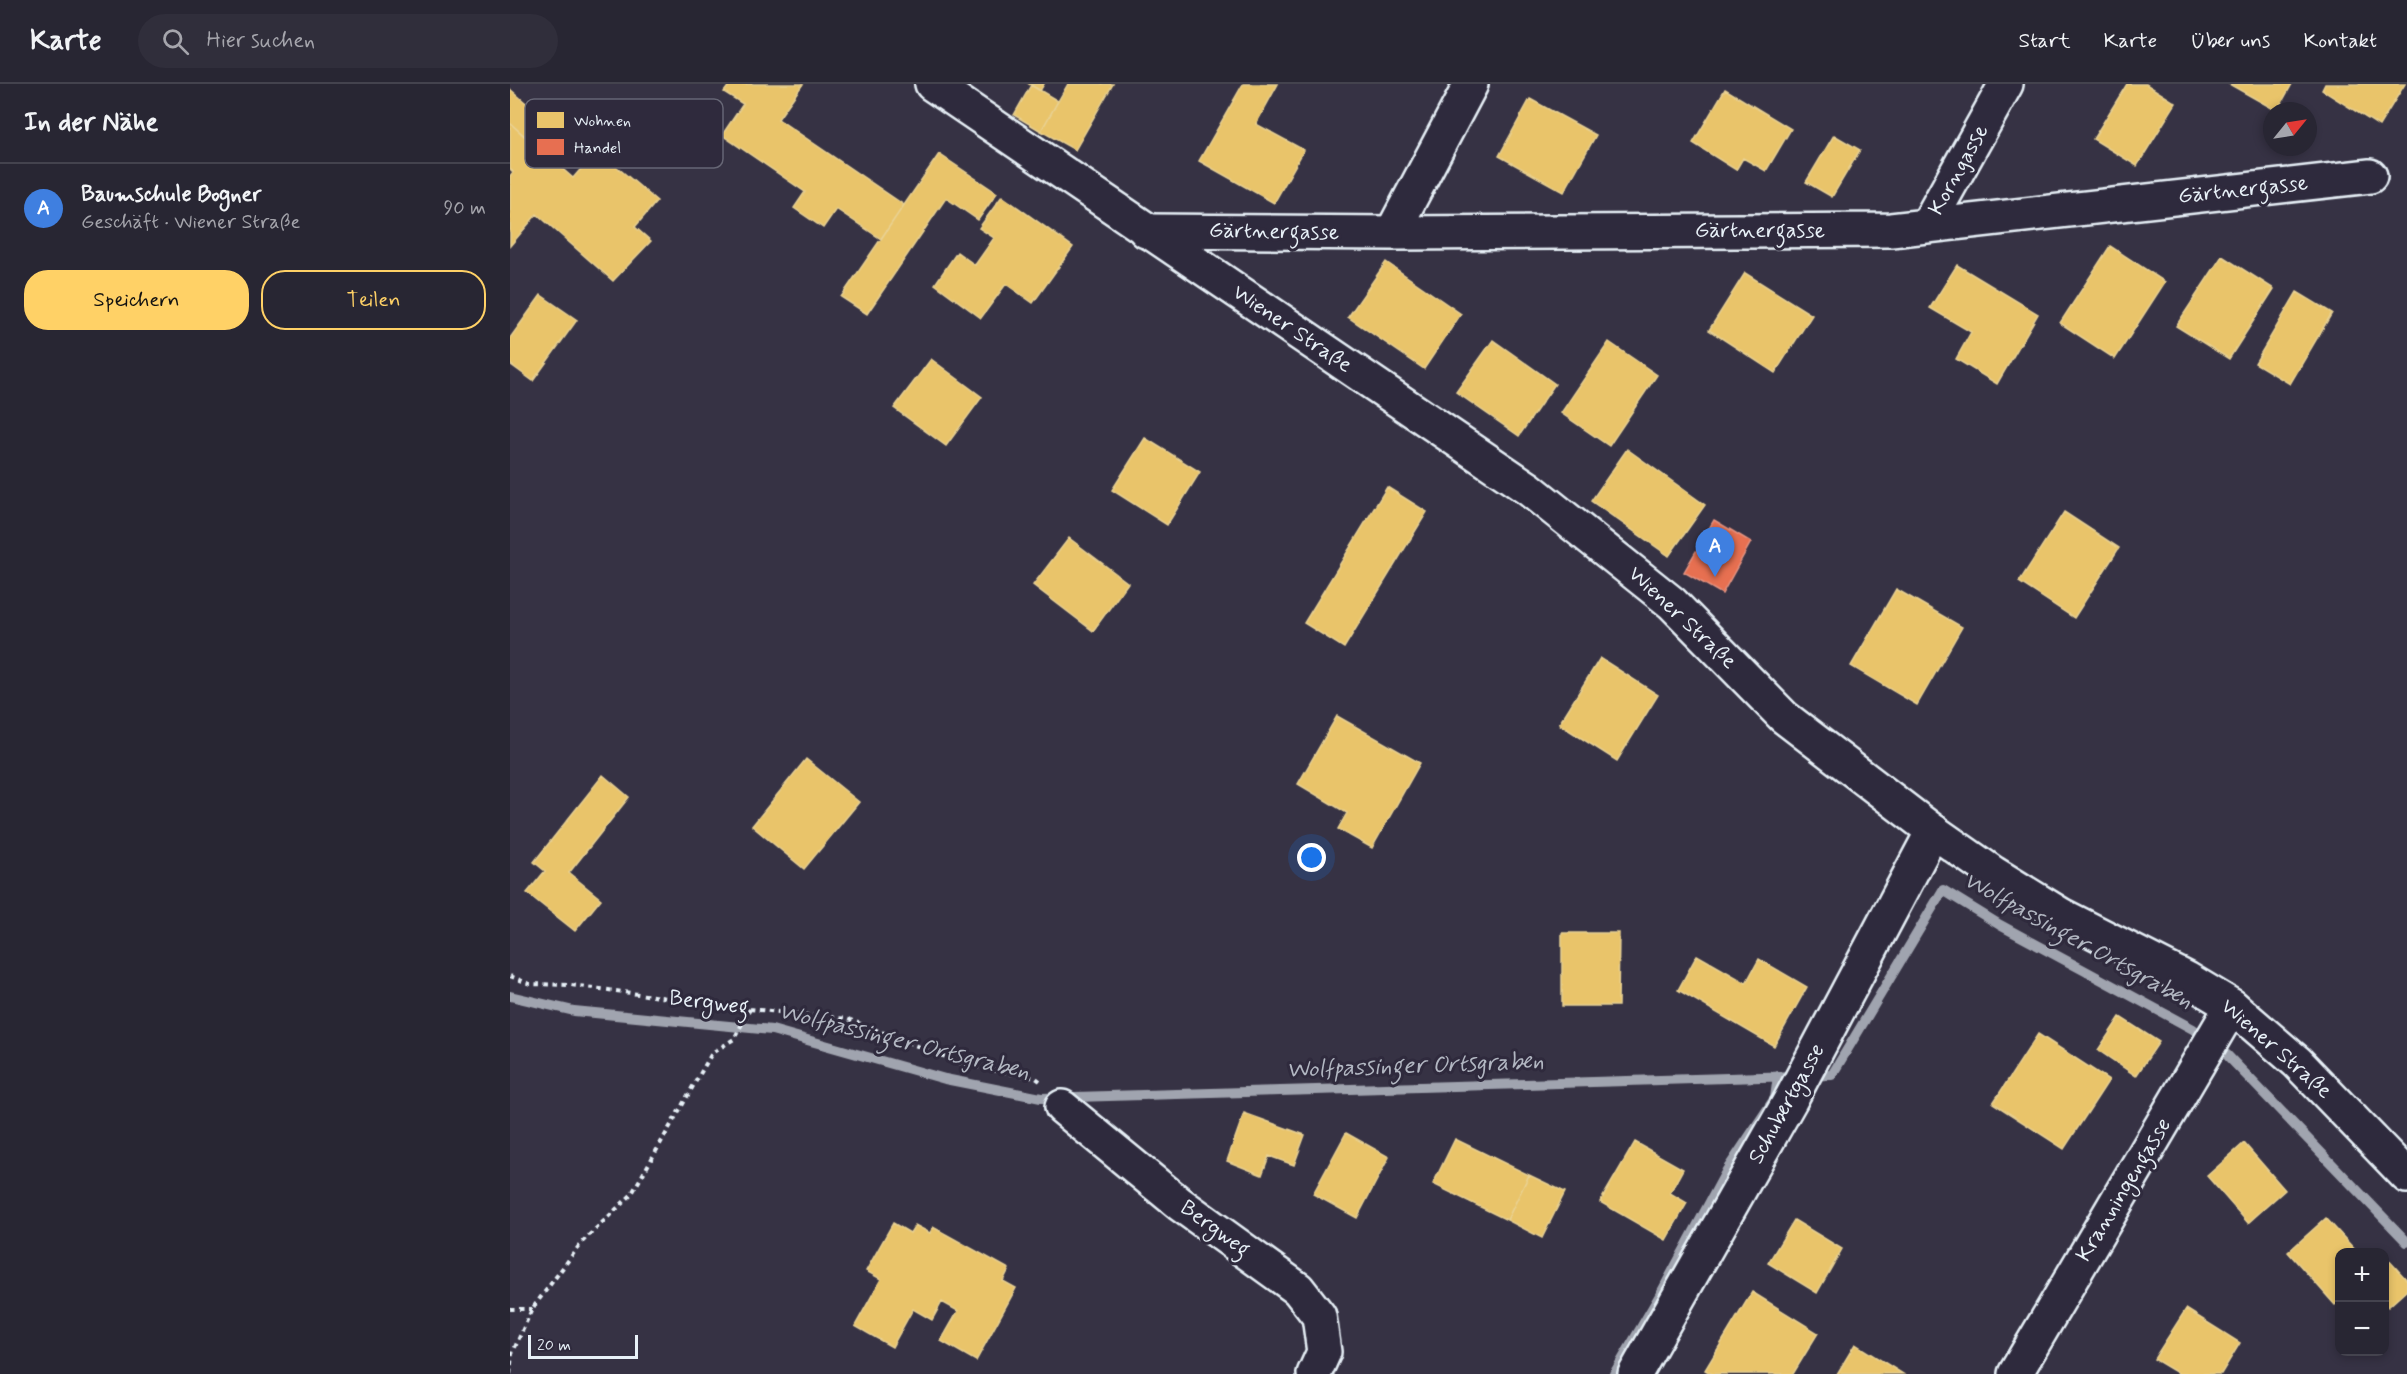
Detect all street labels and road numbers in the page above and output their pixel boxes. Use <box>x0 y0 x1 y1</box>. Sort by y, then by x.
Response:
street label: Korngasse <box>1923 120 1996 221</box>
street label: Gärtnergasse <box>2177 169 2310 214</box>
street label: Gärtnergasse <box>1209 217 1339 250</box>
street label: Gärtnergasse <box>1695 217 1825 248</box>
street label: Wiener Straße <box>1227 279 1357 379</box>
street label: Wiener Straße <box>1622 560 1742 676</box>
street label: Bergweg <box>667 984 751 1025</box>
street label: Wiener Straße <box>2214 993 2338 1105</box>
street label: Schubertgasse <box>1742 1039 1834 1171</box>
street label: Kranningengasse <box>2070 1113 2181 1269</box>
street label: Bergweg <box>1173 1194 1256 1266</box>

